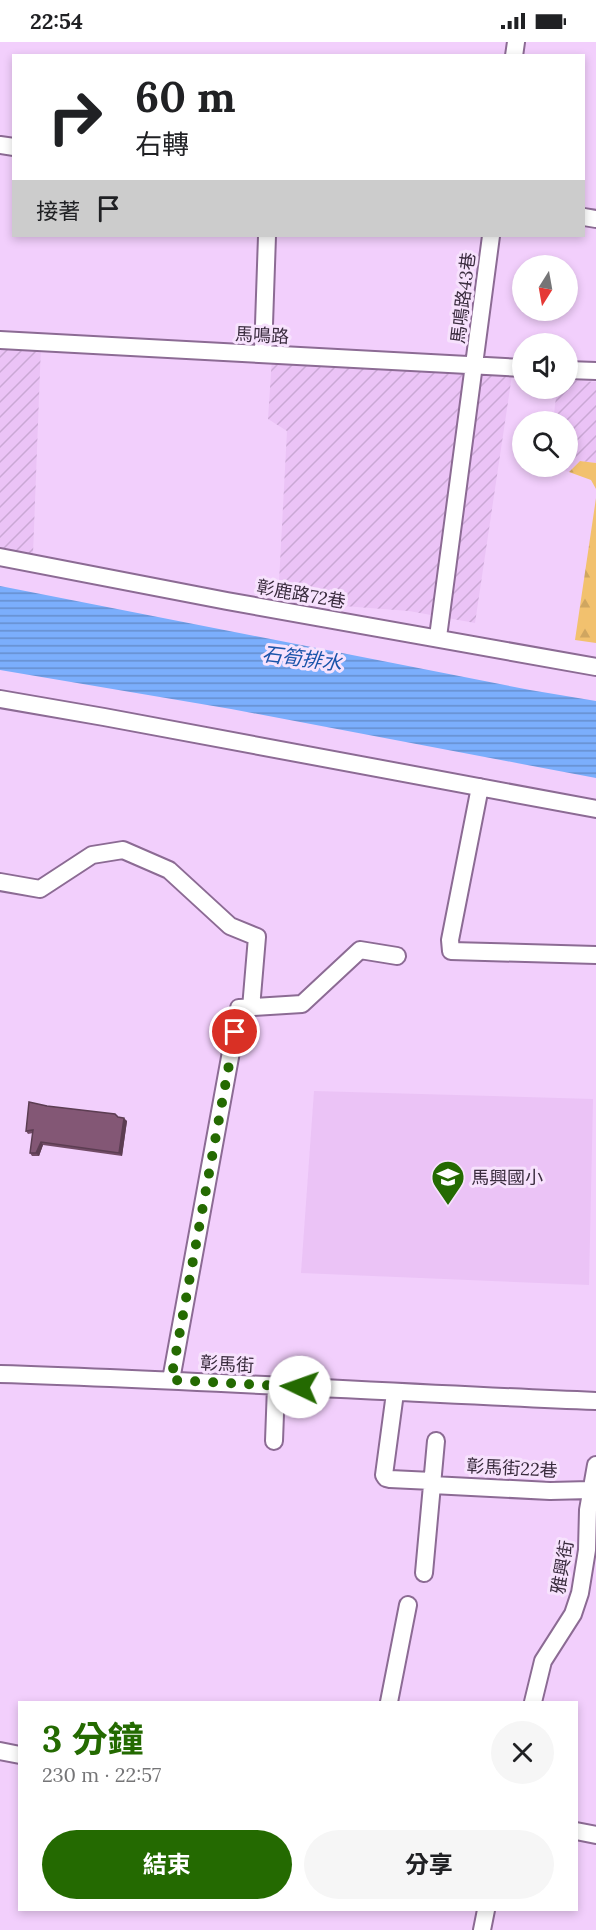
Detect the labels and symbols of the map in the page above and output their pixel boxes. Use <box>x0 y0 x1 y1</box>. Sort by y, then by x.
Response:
street label: 馬鳴路43巷 <box>446 251 480 345</box>
north arrow <box>512 255 578 321</box>
street label: 馬鳴路 <box>234 322 290 348</box>
street label: 彰鹿路72巷 <box>255 575 347 613</box>
water label: 石筍排水 <box>261 641 344 675</box>
pin <box>209 1006 260 1057</box>
school or university icon: 馬興國小 <box>430 1159 466 1206</box>
place label: 馬興國小 <box>471 1166 543 1189</box>
street label: 彰馬街 <box>199 1351 255 1377</box>
position arrow <box>268 1355 332 1419</box>
street label: 彰馬街22巷 <box>466 1454 558 1482</box>
street label: 雅興街 <box>546 1538 578 1596</box>

